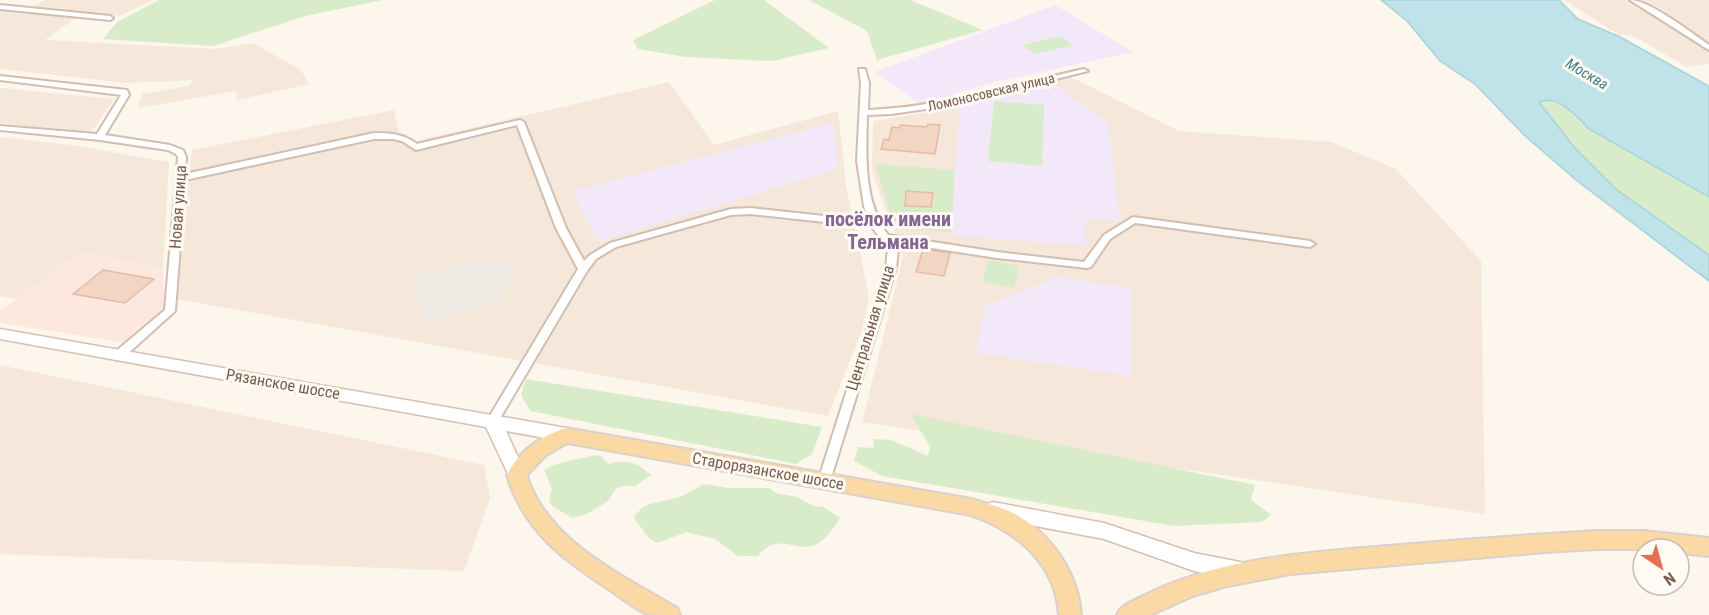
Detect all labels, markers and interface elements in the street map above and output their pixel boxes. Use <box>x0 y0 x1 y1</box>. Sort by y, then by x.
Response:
water label: Москва <box>1563 54 1612 94</box>
street label: Ломоносовская улица <box>926 70 1056 114</box>
street label: Новая улица <box>166 165 190 249</box>
district label: посёлок имени Тельмана <box>825 207 951 254</box>
street label: Центральная улица <box>842 263 898 393</box>
street label: Рязанское шоссе <box>225 365 341 403</box>
street label: Старорязанское шоссе <box>691 448 845 494</box>
north arrow <box>1631 537 1691 597</box>
text: N <box>1660 568 1679 589</box>

